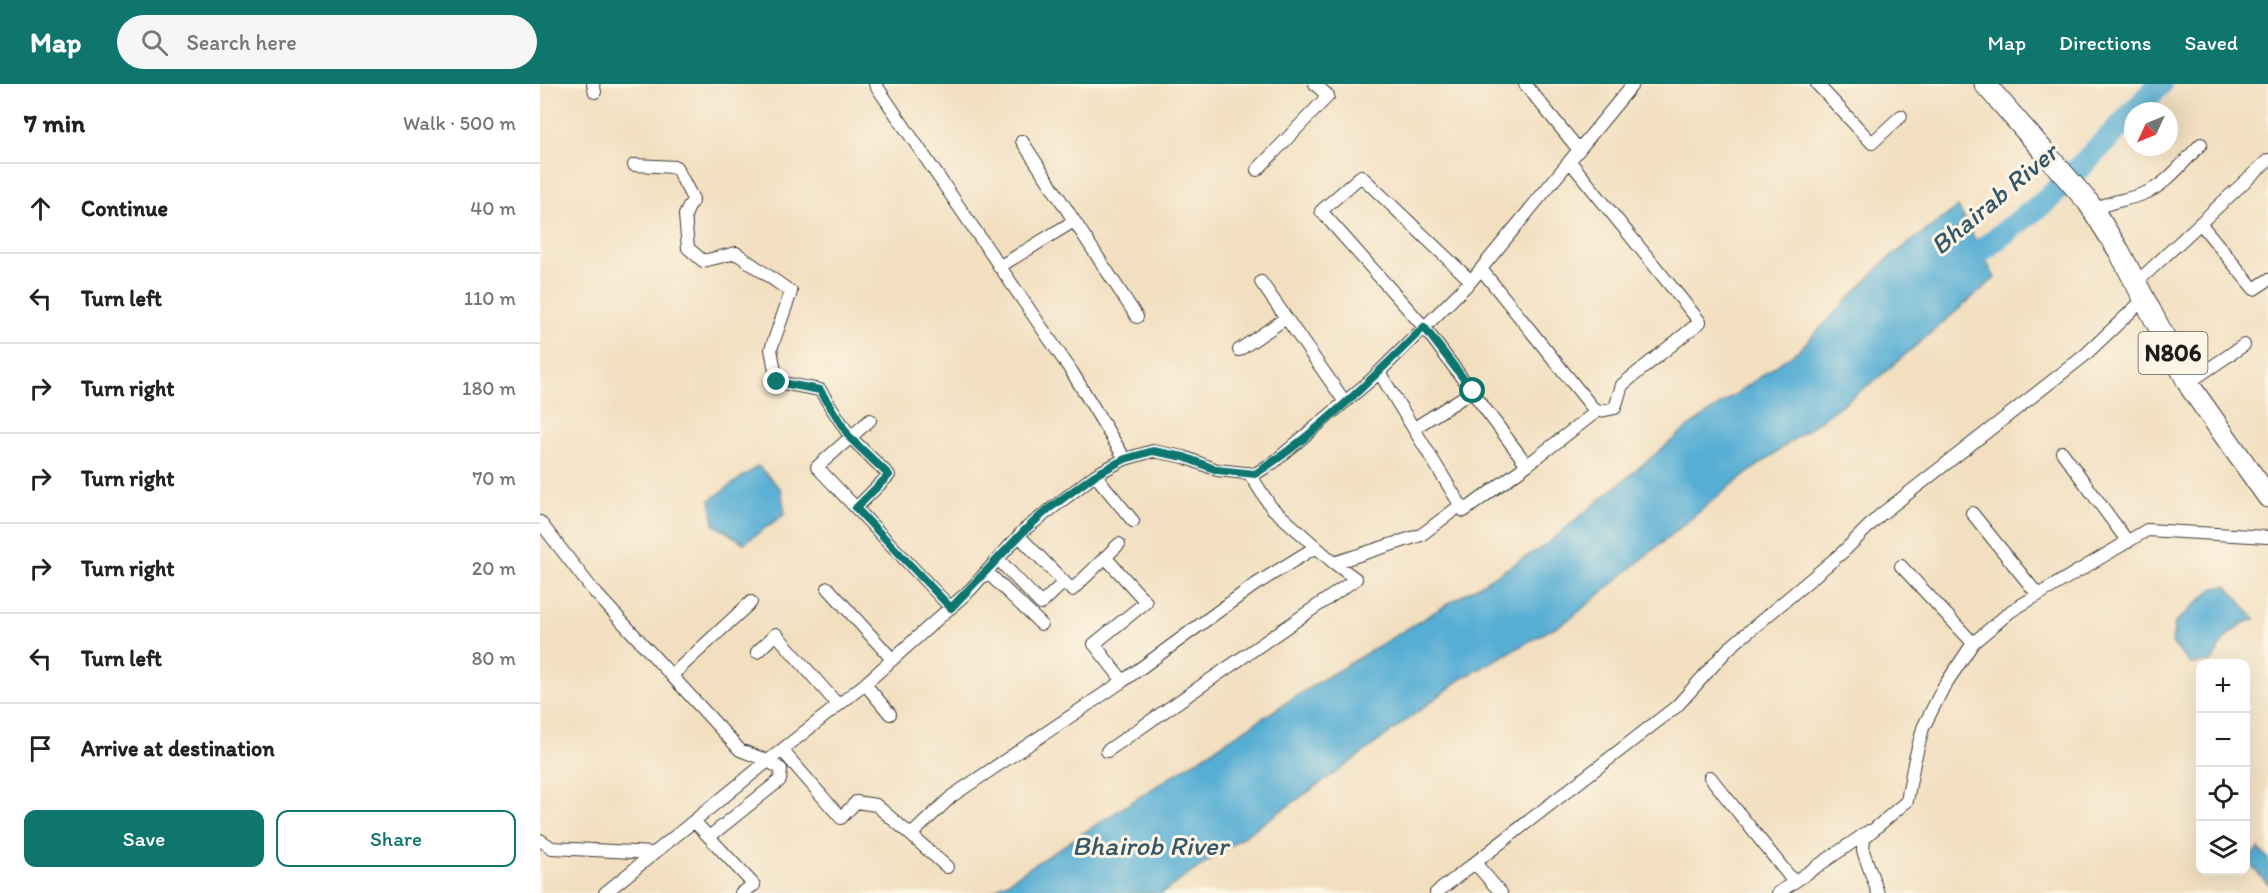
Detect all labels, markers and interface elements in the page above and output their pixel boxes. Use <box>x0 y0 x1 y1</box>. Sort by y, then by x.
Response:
search box <box>117 15 537 69</box>
text: Map <box>30 25 81 59</box>
icon: search <box>138 26 171 59</box>
text: Search here <box>186 29 297 56</box>
text: Map <box>1988 30 2026 55</box>
text: Directions <box>2059 30 2151 55</box>
text: Saved <box>2184 30 2238 55</box>
north arrow <box>2124 102 2178 156</box>
text: 7 min <box>24 107 85 139</box>
text: Walk · 500 m <box>403 111 516 135</box>
water label: Bhairab River <box>1923 134 2066 261</box>
icon: ahead <box>24 192 57 225</box>
text: Continue <box>81 195 168 222</box>
text: 40 m <box>470 196 516 220</box>
icon: left <box>24 282 57 315</box>
text: Turn left <box>81 285 162 312</box>
text: 110 m <box>464 286 516 310</box>
road number: N806 <box>2138 332 2208 374</box>
route end <box>763 368 789 394</box>
icon: right <box>24 372 57 405</box>
text: Turn right <box>81 375 175 402</box>
text: 180 m <box>462 376 516 400</box>
route start <box>1459 377 1485 403</box>
icon: right <box>24 462 57 495</box>
text: Turn right <box>81 465 175 492</box>
text: 70 m <box>472 466 516 490</box>
icon: right <box>24 552 57 585</box>
text: Turn right <box>81 555 175 582</box>
text: 20 m <box>472 556 516 580</box>
icon: left <box>24 642 57 675</box>
text: Turn left <box>81 645 162 672</box>
text: 80 m <box>471 646 516 670</box>
map controls <box>2196 659 2250 875</box>
button: + <box>2196 659 2250 713</box>
button: − <box>2196 713 2250 767</box>
icon: arrive <box>24 732 57 765</box>
text: Arrive at destination <box>81 735 275 762</box>
button: locate <box>2196 767 2250 821</box>
button: Save <box>24 810 264 867</box>
button: Share <box>276 810 516 867</box>
button: layers <box>2196 821 2250 875</box>
water label: Bhairob River <box>1072 829 1231 862</box>

